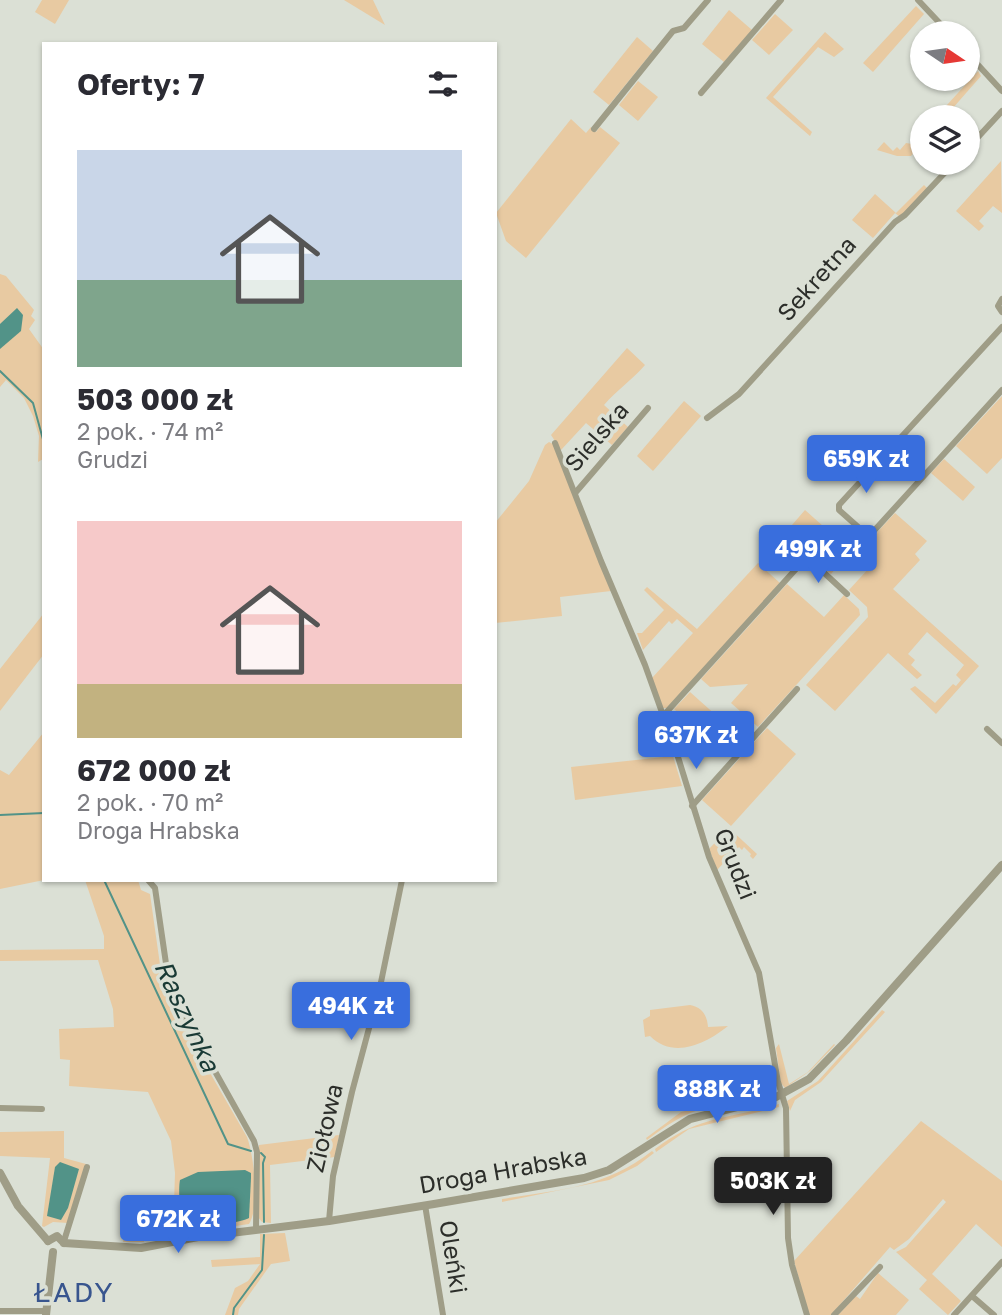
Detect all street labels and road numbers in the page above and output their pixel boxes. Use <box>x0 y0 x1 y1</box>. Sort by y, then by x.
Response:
street label: Sekretna <box>770 230 861 326</box>
street label: Sielska <box>558 395 634 477</box>
street label: Grudzi <box>709 824 764 903</box>
street label: Ziołowa <box>299 1081 348 1175</box>
street label: Droga Hrabska <box>417 1140 589 1199</box>
street label: Oleńki <box>434 1218 475 1296</box>

